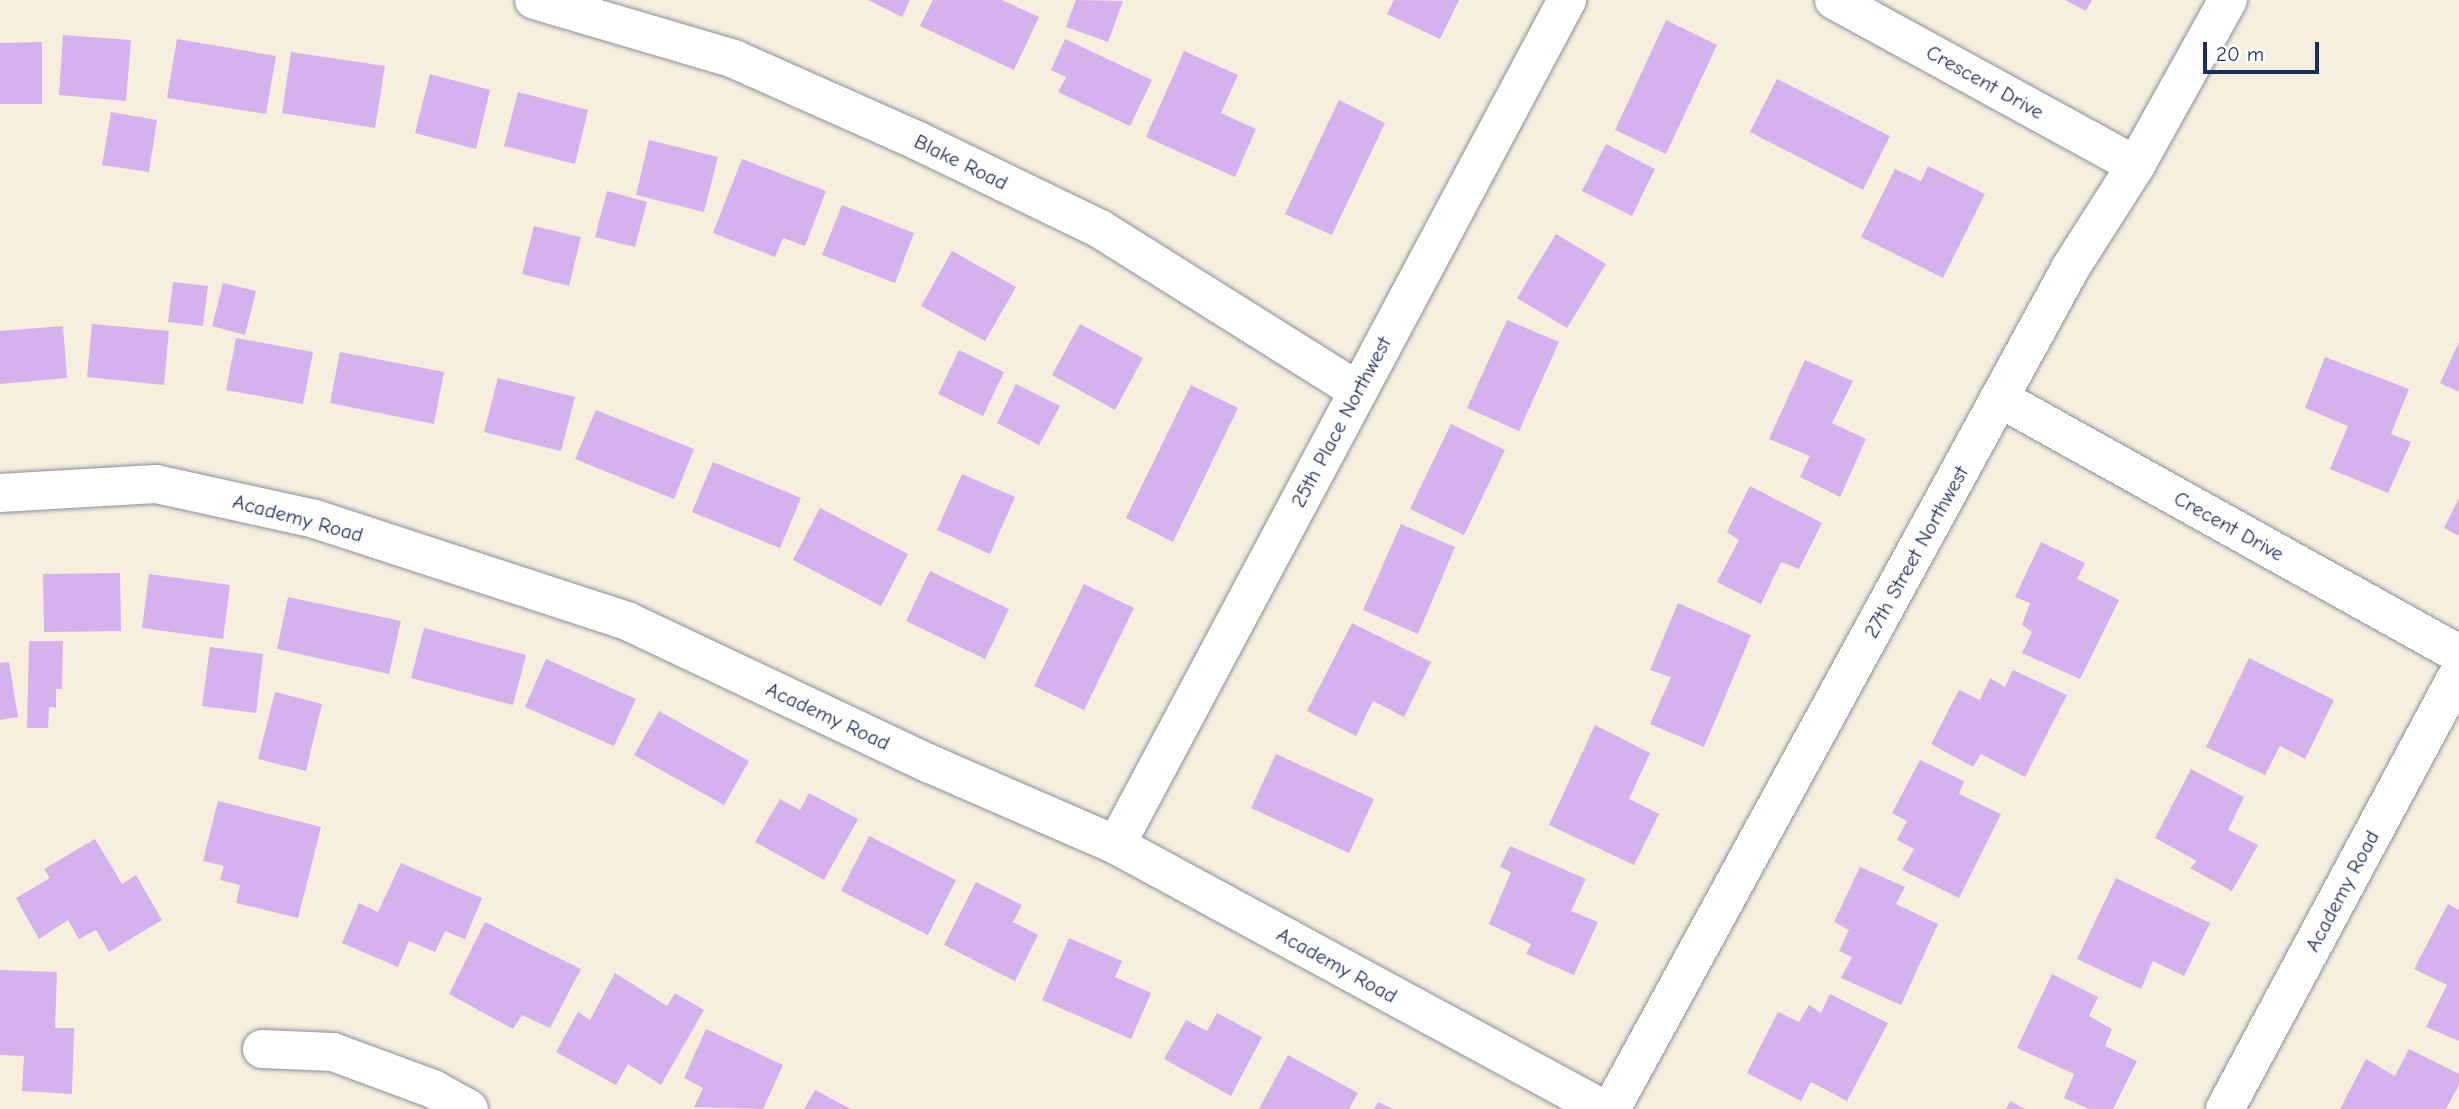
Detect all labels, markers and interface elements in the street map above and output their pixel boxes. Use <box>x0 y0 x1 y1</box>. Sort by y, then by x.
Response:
scale bar <box>2207 28 2322 72</box>
street label: Crescent Drive <box>1922 39 2048 125</box>
text: 20 m <box>2216 42 2264 66</box>
street label: Blake Road <box>910 129 1012 195</box>
street label: 25th Place Northwest <box>1285 332 1397 512</box>
street label: 27th Street Northwest <box>1858 462 1974 642</box>
street label: Crecent Drive <box>2170 485 2288 567</box>
street label: Academy Road <box>230 488 366 548</box>
street label: Academy Road <box>762 676 894 756</box>
street label: Academy Road <box>2299 826 2385 956</box>
street label: Academy Road <box>1272 922 1402 1008</box>

